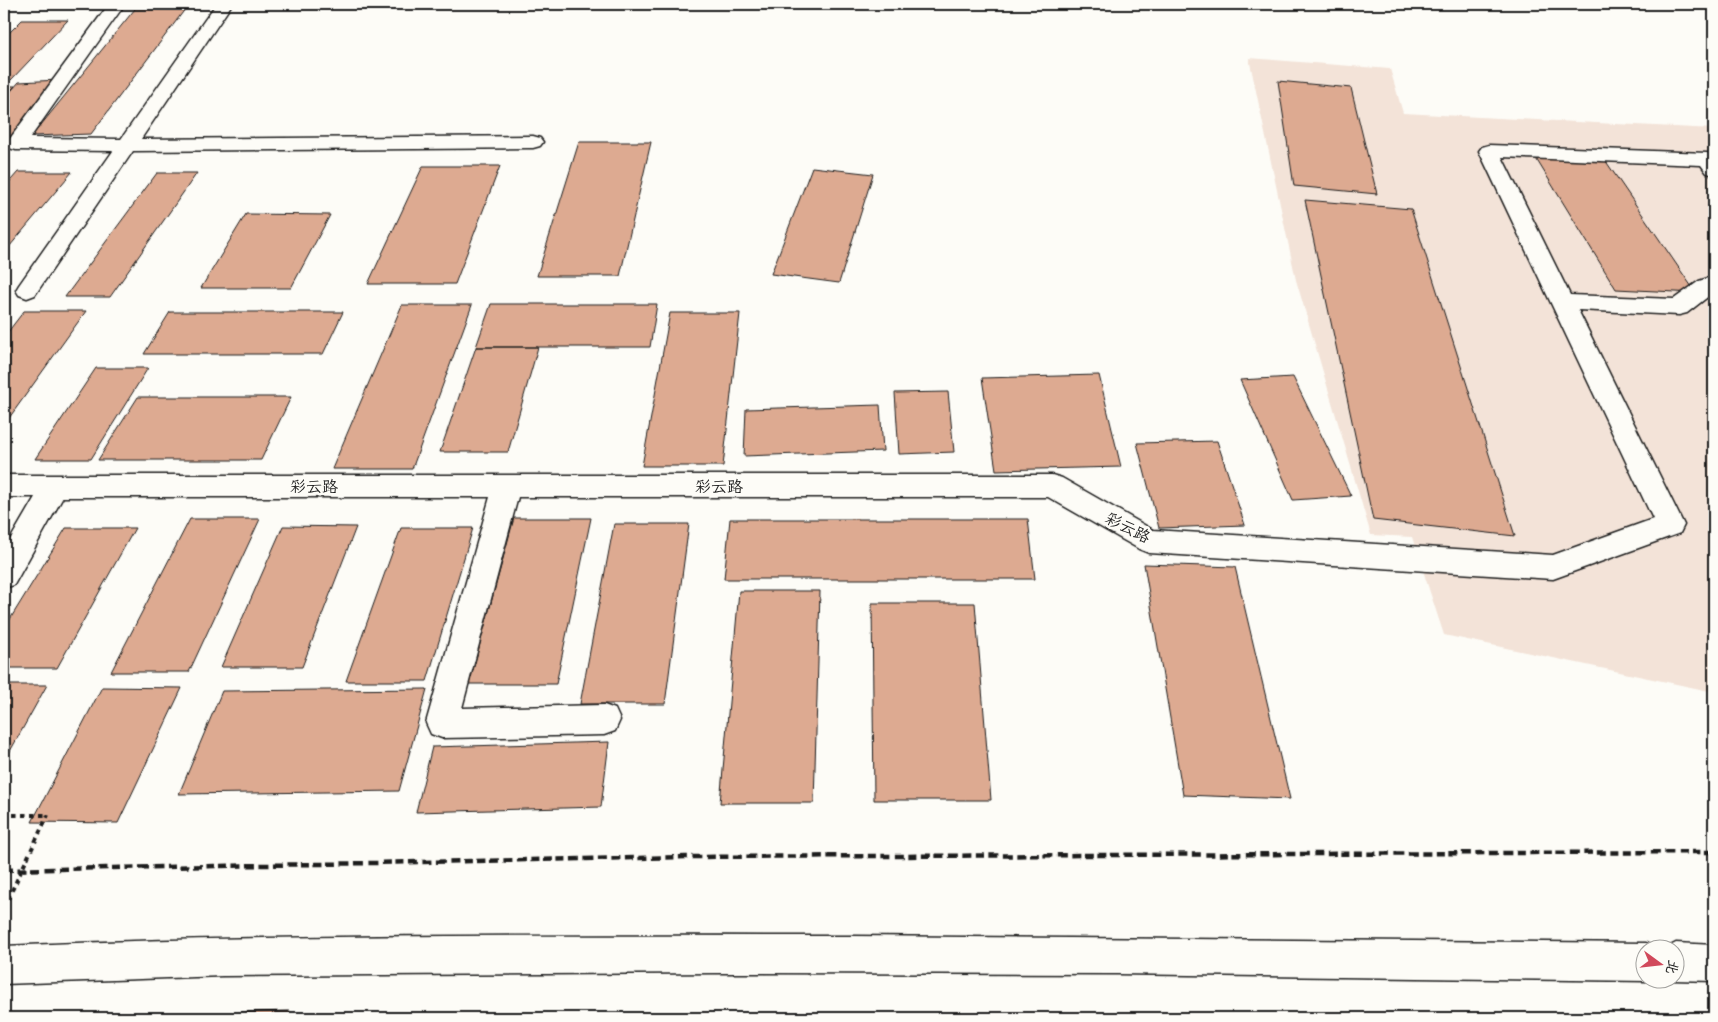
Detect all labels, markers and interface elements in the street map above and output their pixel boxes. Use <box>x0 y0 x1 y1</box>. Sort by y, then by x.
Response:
street label: 彩云路 <box>290 478 338 499</box>
street label: 彩云路 <box>695 478 743 499</box>
street label: 彩云路 <box>1101 509 1153 549</box>
north arrow <box>1636 940 1686 990</box>
text: 北 <box>1660 958 1680 976</box>

